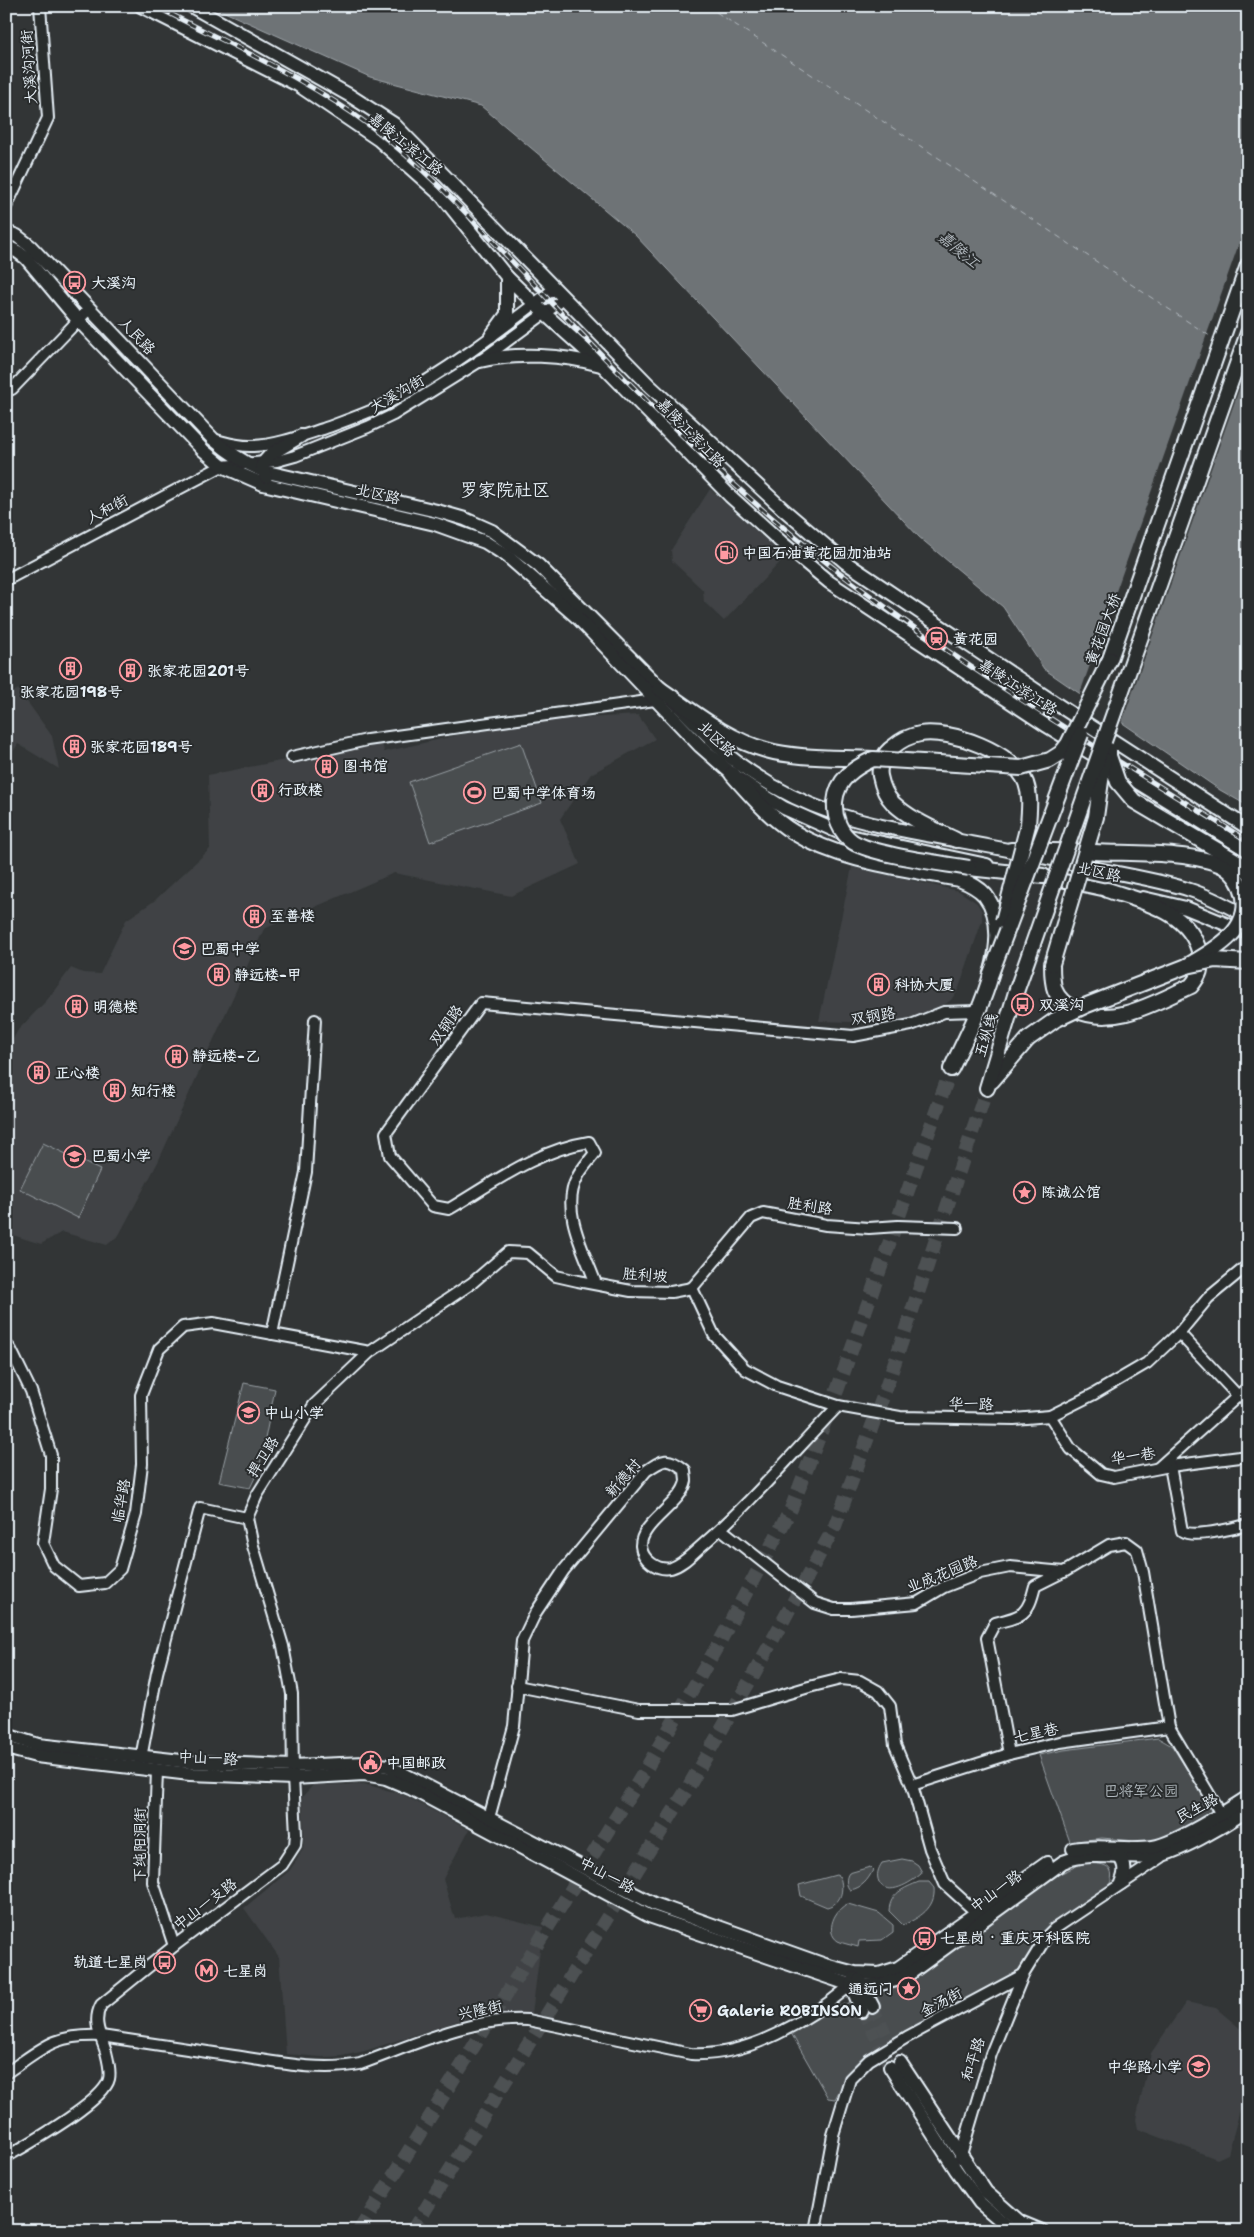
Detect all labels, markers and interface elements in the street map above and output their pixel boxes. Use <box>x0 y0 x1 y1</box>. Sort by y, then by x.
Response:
street label: 大溪沟河街 <box>16 29 42 105</box>
street label: 嘉陵江滨江路 <box>365 108 447 180</box>
water label: 嘉陵江 <box>934 226 985 273</box>
bus stop icon: 大溪沟 <box>63 271 87 295</box>
place label: 大溪沟 <box>91 273 136 293</box>
street label: 人民路 <box>114 313 160 359</box>
street label: 大溪沟街 <box>366 370 428 418</box>
street label: 嘉陵江滨江路 <box>653 394 729 472</box>
district label: 罗家院社区 <box>460 478 550 502</box>
street label: 北区路 <box>354 479 402 509</box>
street label: 人和街 <box>82 490 132 528</box>
fuel station icon: 中国石油黄花园加油站 <box>714 541 738 565</box>
place label: 中国石油黄花园加油站 <box>742 543 892 563</box>
street label: 黄花园大桥 <box>1081 590 1125 668</box>
station icon: 黄花园 <box>925 627 949 651</box>
place label: 黄花园 <box>953 629 998 649</box>
street label: 嘉陵江滨江路 <box>975 654 1061 720</box>
building icon: 张家花园198号 <box>59 657 83 681</box>
building icon: 张家花园201号 <box>119 659 143 683</box>
place label: 张家花园201号 <box>147 661 249 681</box>
place label: 张家花园198号 <box>20 682 122 702</box>
street label: 北区路 <box>694 716 740 762</box>
building icon: 张家花园189号 <box>62 735 86 759</box>
place label: 张家花园189号 <box>90 737 193 757</box>
building icon: 图书馆 <box>315 754 339 778</box>
place label: 图书馆 <box>343 756 388 776</box>
building icon: 行政楼 <box>250 778 274 802</box>
place label: 行政楼 <box>278 780 323 800</box>
sports icon: 巴蜀中学体育场 <box>463 781 487 805</box>
place label: 巴蜀中学体育场 <box>491 783 596 803</box>
street label: 北区路 <box>1075 858 1123 886</box>
building icon: 至善楼 <box>242 904 266 928</box>
place label: 至善楼 <box>270 906 315 926</box>
school or university icon: 巴蜀中学 <box>172 937 196 961</box>
place label: 巴蜀中学 <box>200 939 260 959</box>
building icon: 静远楼-甲 <box>206 963 230 987</box>
place label: 静远楼-甲 <box>234 965 302 985</box>
building icon: 科协大厦 <box>866 973 890 997</box>
place label: 科协大厦 <box>894 975 954 995</box>
bus stop icon: 双溪沟 <box>1011 993 1035 1017</box>
building icon: 明德楼 <box>65 995 89 1019</box>
place label: 双溪沟 <box>1039 995 1084 1015</box>
place label: 明德楼 <box>93 997 138 1017</box>
street label: 双钢路 <box>425 1001 467 1049</box>
street label: 双钢路 <box>849 1003 897 1029</box>
street label: 五纵线 <box>970 1011 1002 1059</box>
building icon: 静远楼-乙 <box>164 1044 188 1068</box>
place label: 静远楼-乙 <box>192 1046 260 1066</box>
building icon: 正心楼 <box>27 1061 51 1085</box>
place label: 正心楼 <box>55 1063 100 1083</box>
building icon: 知行楼 <box>103 1079 127 1103</box>
place label: 知行楼 <box>131 1081 176 1101</box>
school or university icon: 巴蜀小学 <box>63 1144 87 1168</box>
place label: 巴蜀小学 <box>91 1146 151 1166</box>
place icon: 陈诚公馆 <box>1013 1180 1037 1204</box>
place label: 陈诚公馆 <box>1041 1182 1101 1202</box>
street label: 胜利路 <box>786 1193 834 1219</box>
street label: 胜利坡 <box>622 1263 668 1287</box>
street label: 华一路 <box>948 1394 994 1414</box>
school or university icon: 中山小学 <box>236 1401 260 1425</box>
place label: 中山小学 <box>264 1403 324 1423</box>
street label: 捍卫路 <box>243 1433 283 1481</box>
street label: 华一巷 <box>1109 1443 1157 1469</box>
street label: 新德村 <box>601 1454 645 1502</box>
street label: 临华路 <box>107 1477 135 1525</box>
street label: 业成花园路 <box>903 1551 981 1597</box>
street label: 七星巷 <box>1012 1719 1060 1747</box>
street label: 中山一路 <box>178 1746 238 1770</box>
public building icon: 中国邮政 <box>358 1751 382 1775</box>
place label: 中国邮政 <box>386 1753 446 1773</box>
park label: 巴将军公园 <box>1103 1781 1179 1801</box>
street label: 民生路 <box>1172 1789 1222 1827</box>
street label: 下纯阳洞街 <box>130 1807 150 1883</box>
street label: 中山一路 <box>576 1852 638 1898</box>
street label: 中山一路 <box>966 1865 1026 1917</box>
street label: 中山一支路 <box>169 1873 241 1935</box>
bus stop icon: 七星岗‧重庆牙科医院 <box>912 1926 936 1950</box>
place label: 七星岗‧重庆牙科医院 <box>940 1928 1090 1948</box>
bus stop icon: 轨道七星岗 <box>152 1950 176 1974</box>
place label: 轨道七星岗 <box>73 1952 148 1972</box>
metro station icon: 七星岗 <box>195 1959 219 1983</box>
place label: 七星岗 <box>223 1961 268 1981</box>
place icon: 通远门 <box>897 1977 921 2001</box>
place label: 通远门 <box>848 1979 893 1999</box>
street label: 金汤街 <box>916 1983 966 2021</box>
street label: 兴隆街 <box>456 1996 504 2024</box>
supermarket icon: Galerie ROBINSON <box>689 1999 713 2023</box>
place label: Galerie ROBINSON <box>717 2001 862 2021</box>
street label: 和平路 <box>957 2035 989 2083</box>
school or university icon: 中华路小学 <box>1186 2055 1210 2079</box>
place label: 中华路小学 <box>1107 2057 1182 2077</box>

